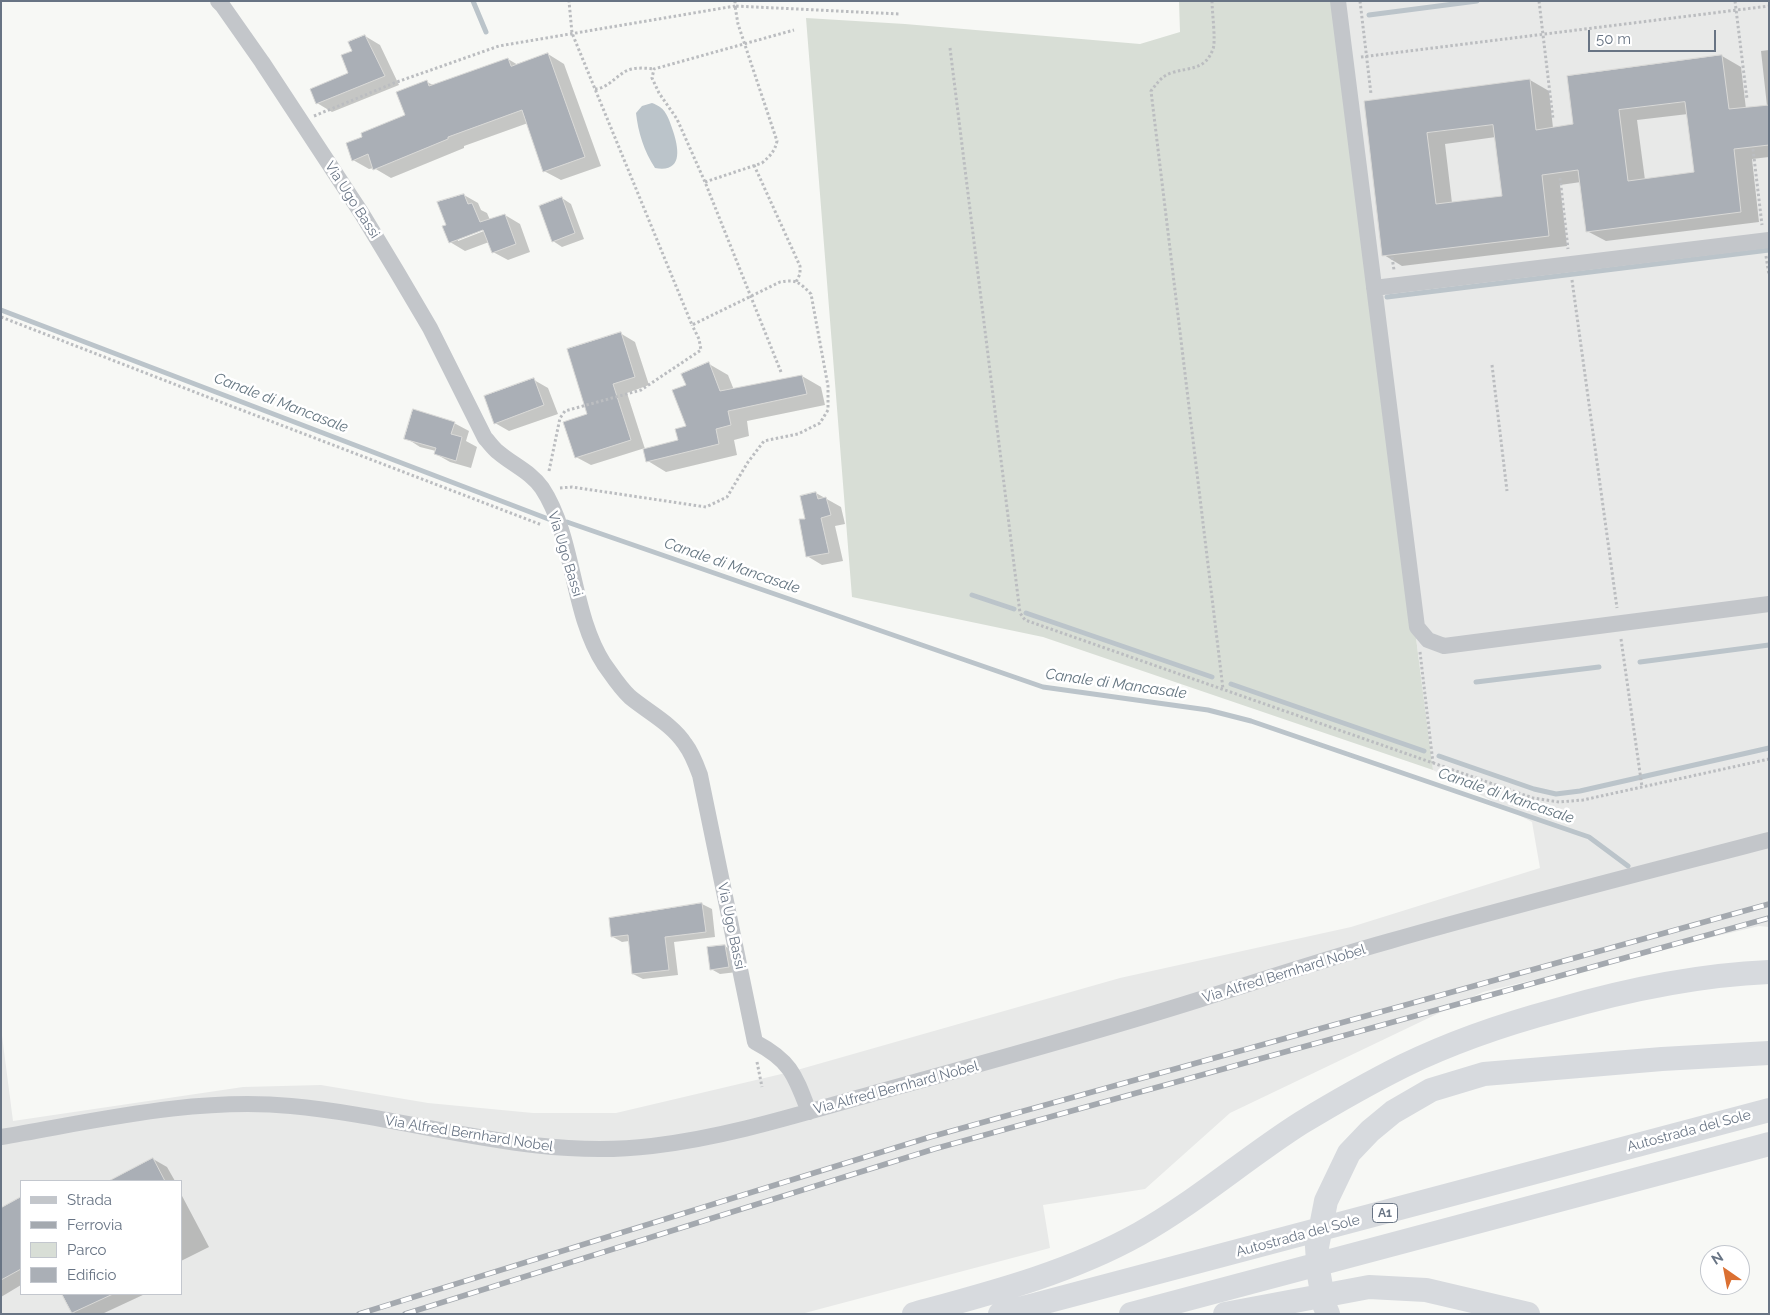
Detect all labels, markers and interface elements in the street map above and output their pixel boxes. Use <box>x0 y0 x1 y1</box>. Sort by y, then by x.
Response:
scale bar <box>1590 20 1718 52</box>
text: 50 m <box>1596 30 1631 48</box>
street label: Via Ugo Bassi <box>321 158 383 242</box>
water label: Canale di Mancasale <box>211 369 351 437</box>
street label: Via Ugo Bassi <box>544 509 586 599</box>
water label: Canale di Mancasale <box>662 534 802 598</box>
water label: Canale di Mancasale <box>1044 665 1188 703</box>
water label: Canale di Mancasale <box>1436 764 1576 828</box>
street label: Via Ugo Bassi <box>714 881 748 971</box>
street label: Via Alfred Bernhard Nobel <box>1200 941 1368 1007</box>
street label: Via Alfred Bernhard Nobel <box>812 1058 980 1118</box>
street label: Autostrada del Sole <box>1625 1106 1753 1156</box>
street label: Via Alfred Bernhard Nobel <box>384 1112 554 1156</box>
legend <box>20 1180 182 1295</box>
text: Strada <box>67 1191 112 1209</box>
road number: A1 <box>1372 1204 1398 1222</box>
street label: Autostrada del Sole <box>1234 1211 1362 1261</box>
text: Ferrovia <box>67 1216 123 1234</box>
text: Parco <box>67 1241 107 1259</box>
north arrow <box>1700 1245 1750 1295</box>
text: N <box>1709 1249 1726 1268</box>
text: Edificio <box>67 1266 117 1284</box>

